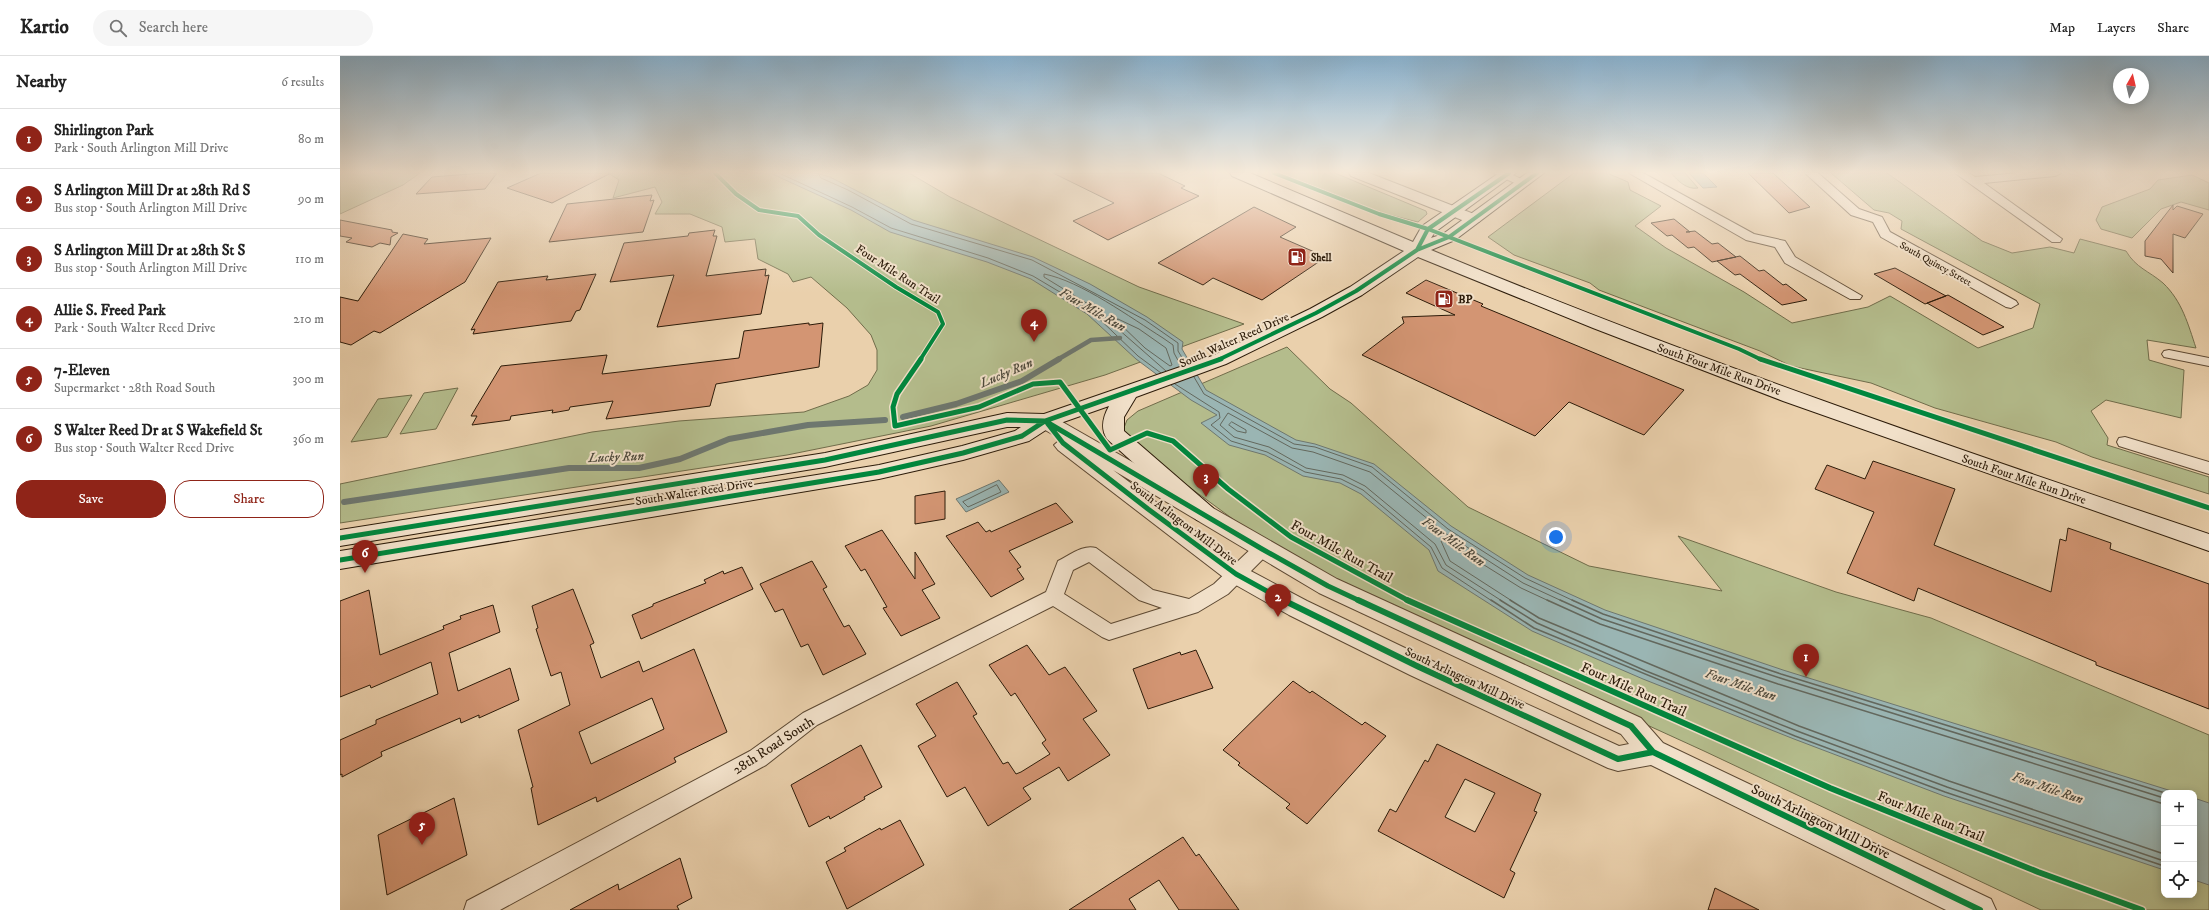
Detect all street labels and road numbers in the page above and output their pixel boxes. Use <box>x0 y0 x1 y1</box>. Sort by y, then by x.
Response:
street label: South Quincy Street <box>1897 239 1974 289</box>
street label: Four Mile Run Trail <box>853 242 943 307</box>
street label: South Walter Reed Drive <box>1177 309 1291 371</box>
street label: South Four Mile Run Drive <box>1655 340 1783 399</box>
street label: South Four Mile Run Drive <box>1960 451 2088 508</box>
street label: South Walter Reed Drive <box>634 476 754 509</box>
street label: South Arlington Mill Drive <box>1127 478 1240 569</box>
street label: Four Mile Run Trail <box>1287 516 1396 588</box>
street label: South Arlington Mill Drive <box>1402 644 1527 713</box>
street label: Four Mile Run Trail <box>1578 659 1690 722</box>
street label: 28th Road South <box>729 712 818 779</box>
street label: South Arlington Mill Drive <box>1748 780 1893 863</box>
street label: Four Mile Run Trail <box>1875 787 1987 847</box>

